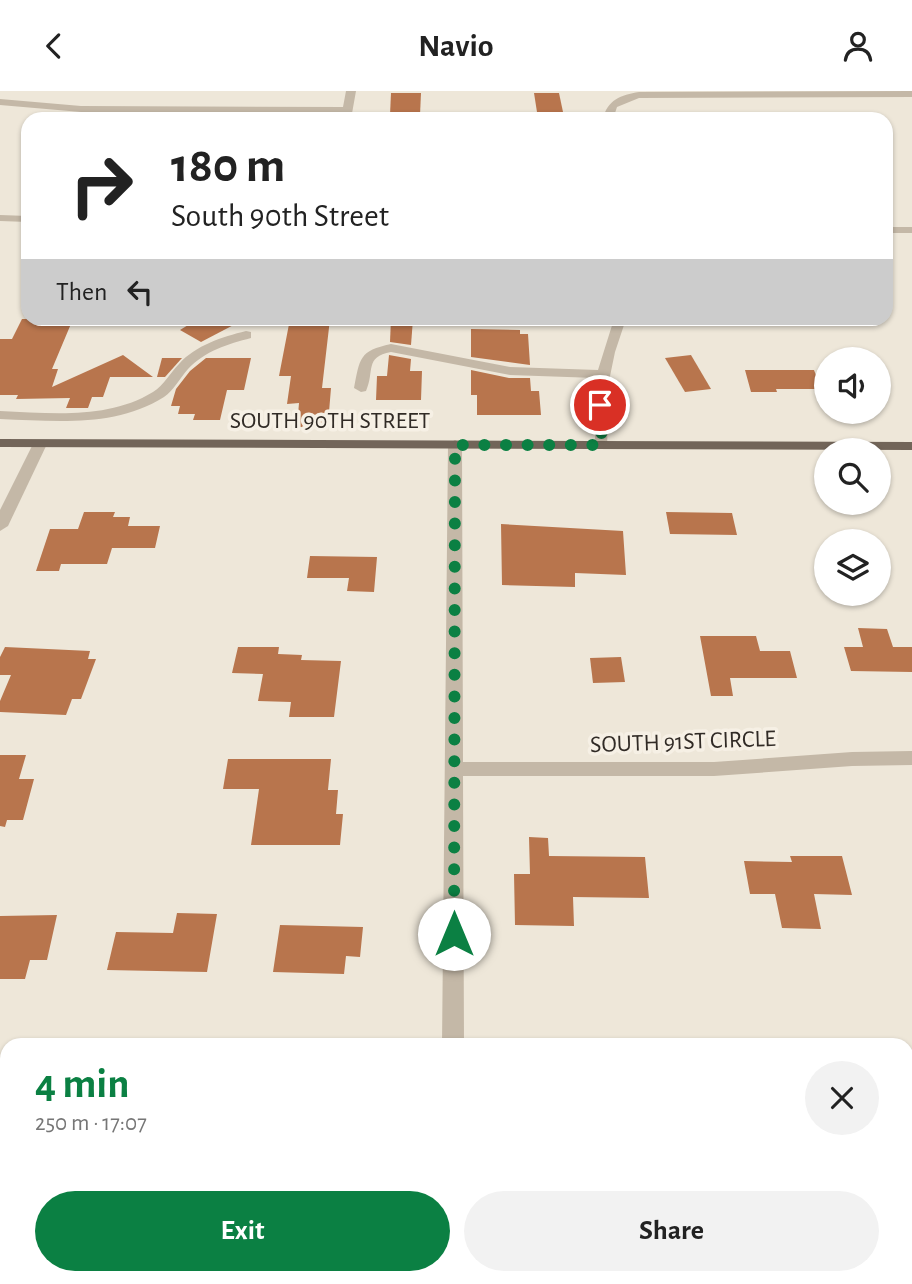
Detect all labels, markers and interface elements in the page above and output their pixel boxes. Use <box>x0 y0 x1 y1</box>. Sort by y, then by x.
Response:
icon: back <box>35 27 73 65</box>
icon: person <box>839 27 877 65</box>
text: Navio <box>418 30 494 62</box>
icon: right <box>56 140 147 231</box>
text: 180 m <box>171 142 285 191</box>
text: South 90th Street <box>171 200 389 232</box>
icon: left <box>121 273 159 311</box>
text: Then <box>56 279 107 305</box>
map controls <box>814 347 891 606</box>
button: sound <box>814 347 891 424</box>
pin <box>570 375 630 435</box>
icon: arrive <box>581 386 619 424</box>
street label: SOUTH 90TH STREET <box>230 409 431 433</box>
button: search <box>814 438 891 515</box>
button: layers <box>814 529 891 606</box>
street label: SOUTH 91ST CIRCLE <box>590 727 777 757</box>
position arrow <box>417 897 491 971</box>
button: close <box>805 1061 879 1135</box>
text: 4 min <box>35 1063 130 1105</box>
text: 250 m · 17:07 <box>35 1112 147 1135</box>
button: Exit <box>35 1191 450 1271</box>
button: Share <box>464 1191 879 1271</box>

